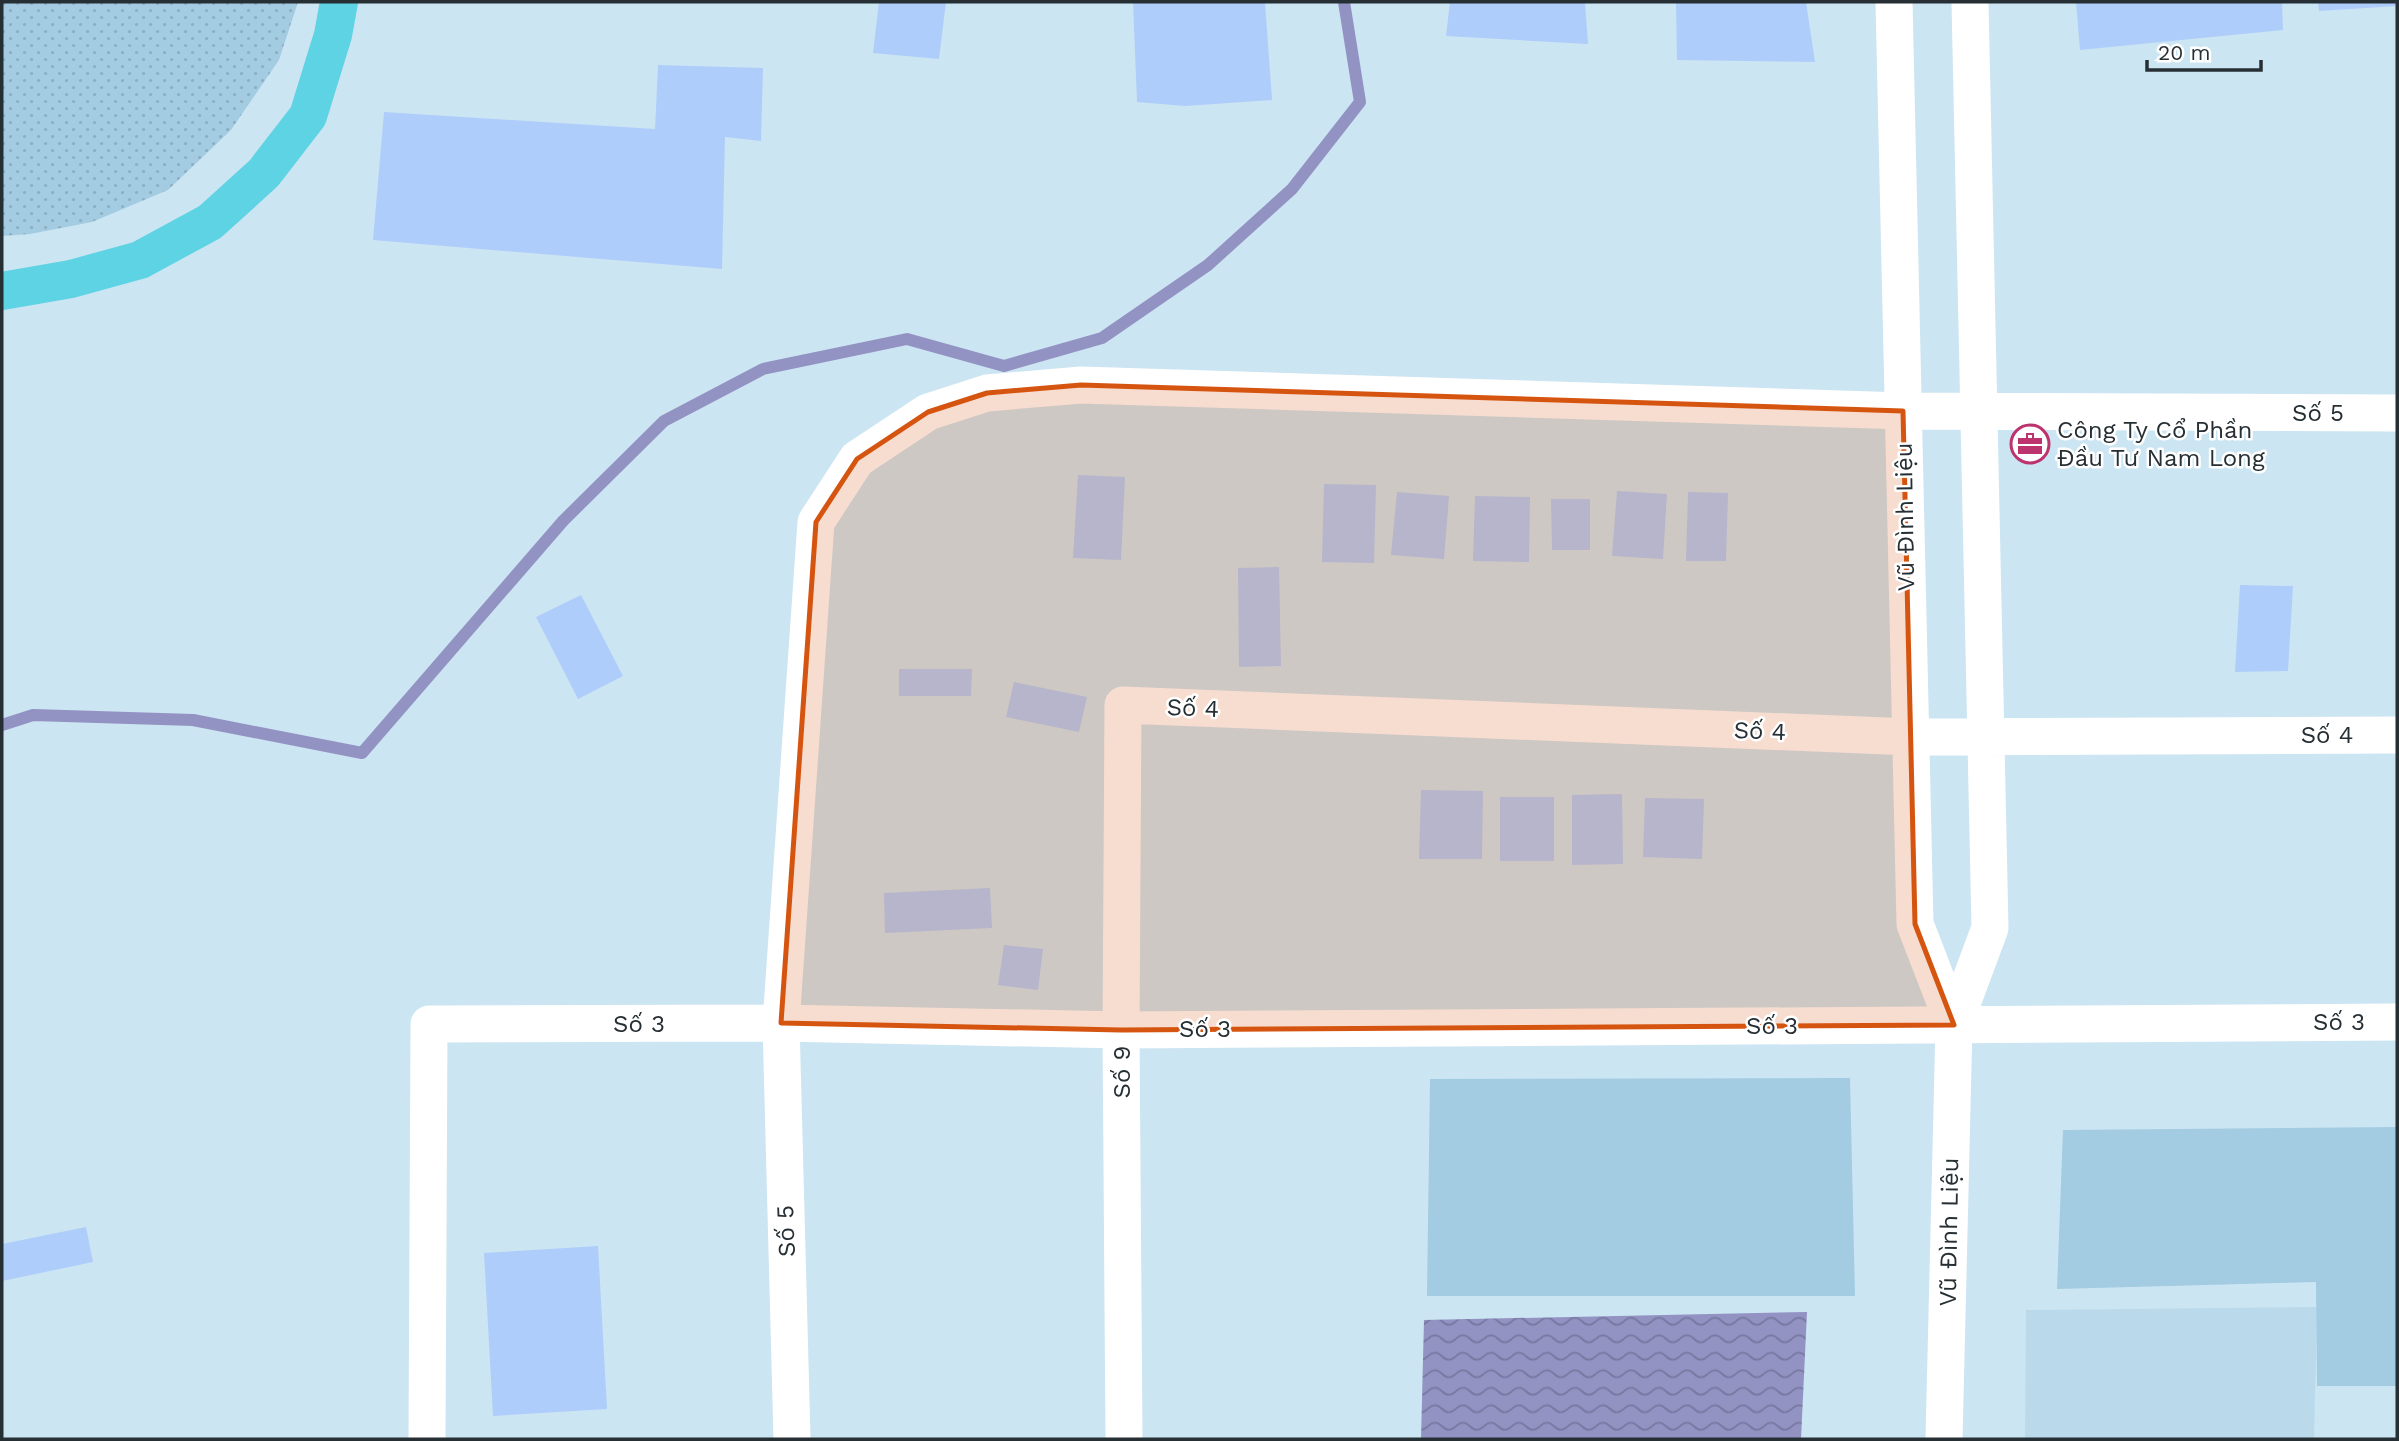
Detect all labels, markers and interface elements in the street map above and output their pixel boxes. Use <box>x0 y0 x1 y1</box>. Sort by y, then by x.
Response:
scale bar <box>2147 28 2261 72</box>
text: 20 m <box>2158 40 2210 65</box>
street label: Số 5 <box>2292 399 2344 427</box>
place label: Công Ty Cổ Phần Đầu Tư Nam Long <box>2057 416 2265 472</box>
office icon: Công Ty Cổ Phần Đầu Tư Nam Long <box>2009 423 2051 465</box>
street label: Vũ Đình Liệu <box>1890 442 1920 592</box>
street label: Số 4 <box>1166 693 1220 723</box>
street label: Số 4 <box>1733 716 1787 746</box>
street label: Số 4 <box>2301 721 2353 749</box>
street label: Số 3 <box>2313 1008 2365 1036</box>
street label: Số 3 <box>613 1010 665 1038</box>
street label: Số 3 <box>1746 1012 1798 1040</box>
street label: Số 3 <box>1179 1015 1231 1043</box>
street label: Số 9 <box>1108 1046 1136 1098</box>
street label: Vũ Đình Liệu <box>1934 1157 1964 1307</box>
street label: Số 5 <box>771 1205 801 1257</box>

